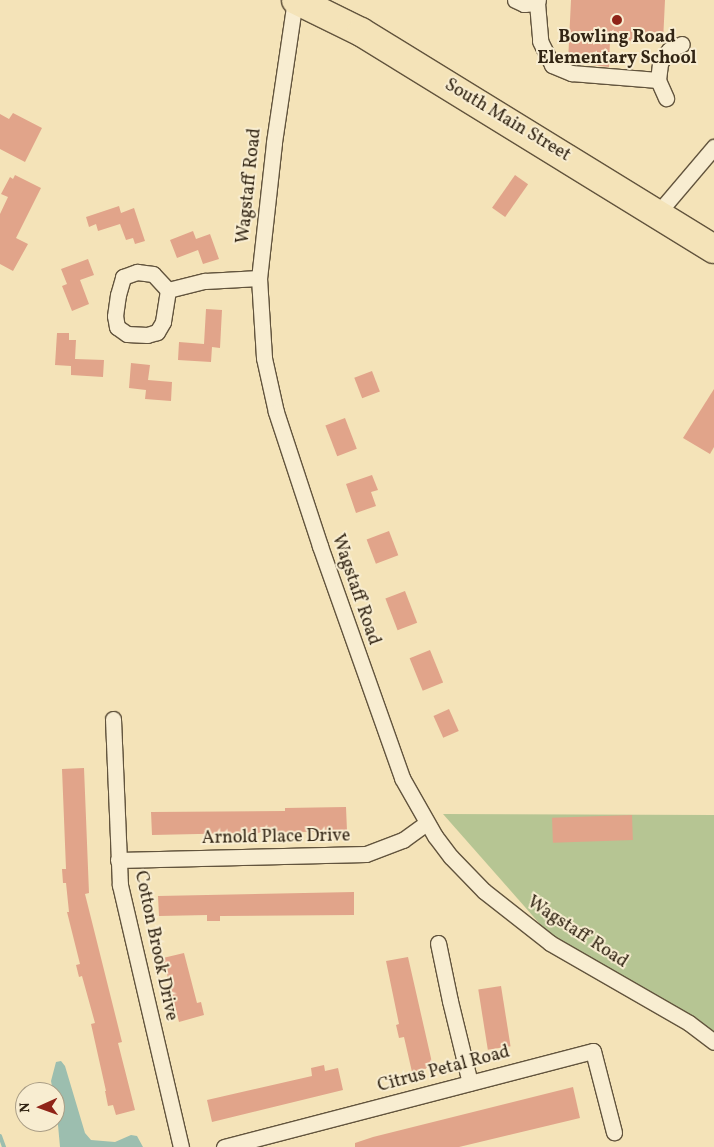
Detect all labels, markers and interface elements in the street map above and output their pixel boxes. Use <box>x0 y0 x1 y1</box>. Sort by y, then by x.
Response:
marker: Bowling Road Elementary School <box>611 14 623 26</box>
place label: Bowling Road Elementary School <box>537 28 697 70</box>
street label: South Main Street <box>440 75 574 167</box>
street label: Wagstaff Road <box>233 128 267 244</box>
street label: Wagstaff Road <box>326 533 384 647</box>
street label: Arnold Place Drive <box>202 826 350 850</box>
street label: Cotton Brook Drive <box>129 869 181 1023</box>
street label: Wagstaff Road <box>523 893 631 973</box>
street label: Citrus Petal Road <box>376 1042 512 1098</box>
north arrow <box>15 1082 65 1132</box>
text: N <box>16 1102 35 1113</box>

